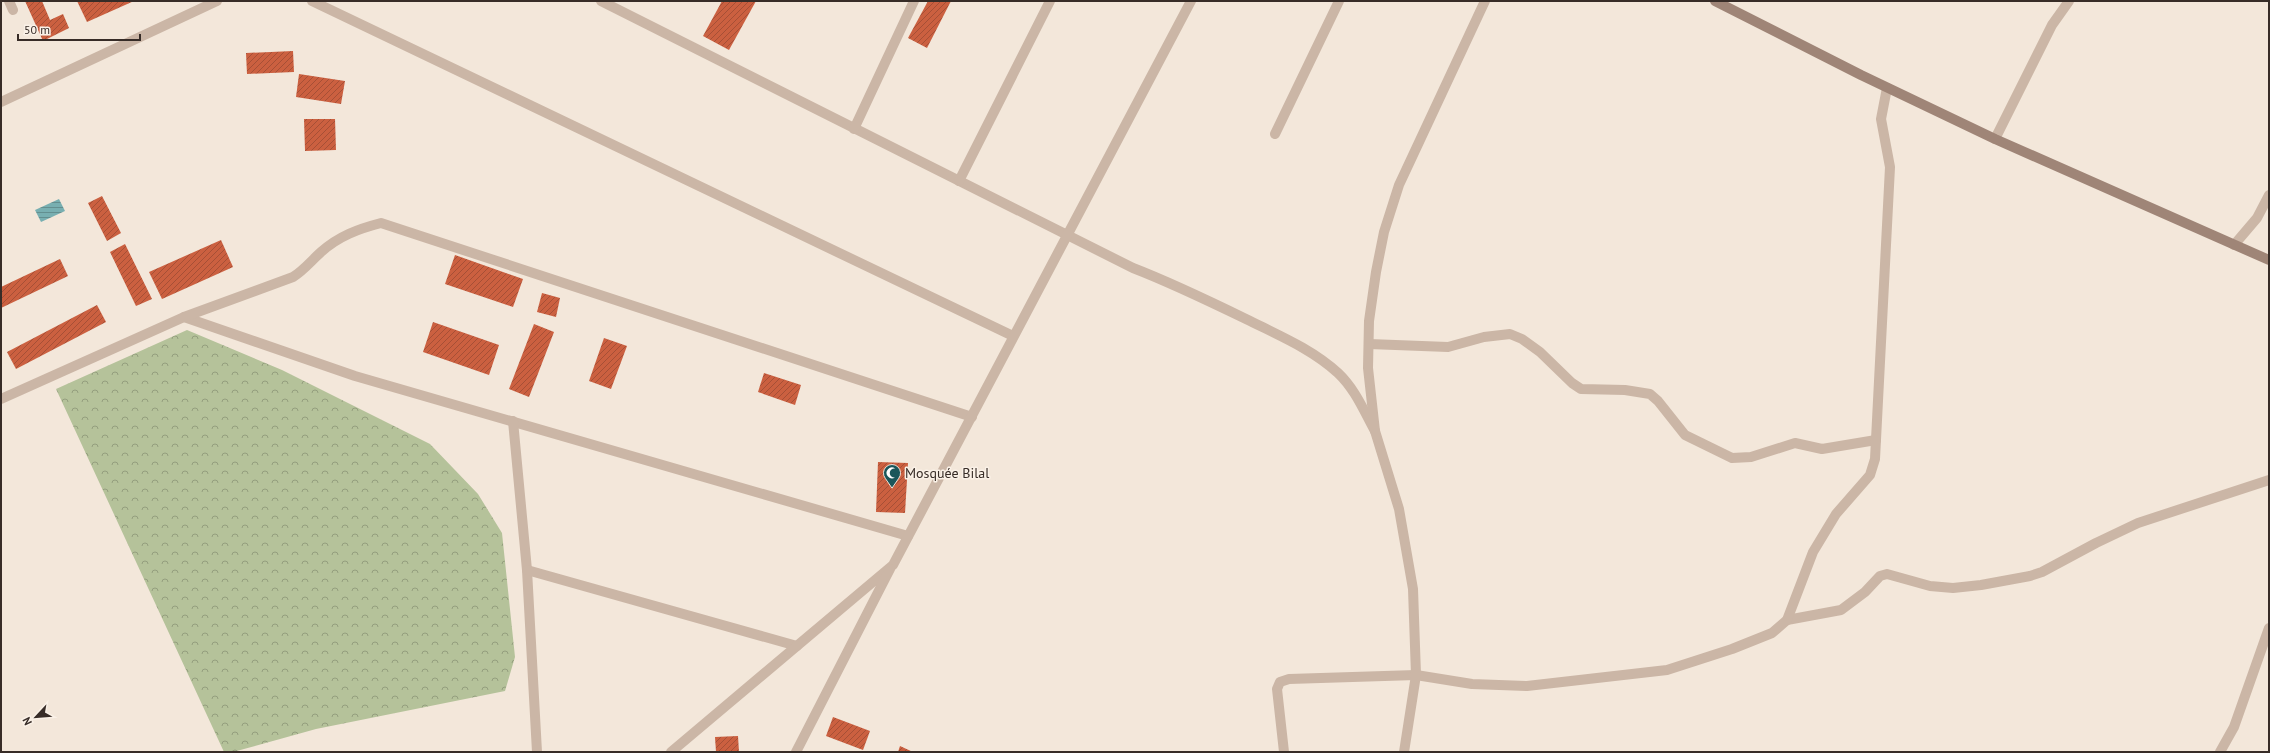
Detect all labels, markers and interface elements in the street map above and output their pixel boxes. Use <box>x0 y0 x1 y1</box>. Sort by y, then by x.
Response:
scale bar <box>18 16 140 42</box>
text: 50 m <box>24 22 50 37</box>
mosque icon: Mosquée Bilal <box>882 463 902 488</box>
place label: Mosquée Bilal <box>905 464 989 482</box>
north arrow <box>16 697 56 737</box>
text: N <box>19 715 35 728</box>

